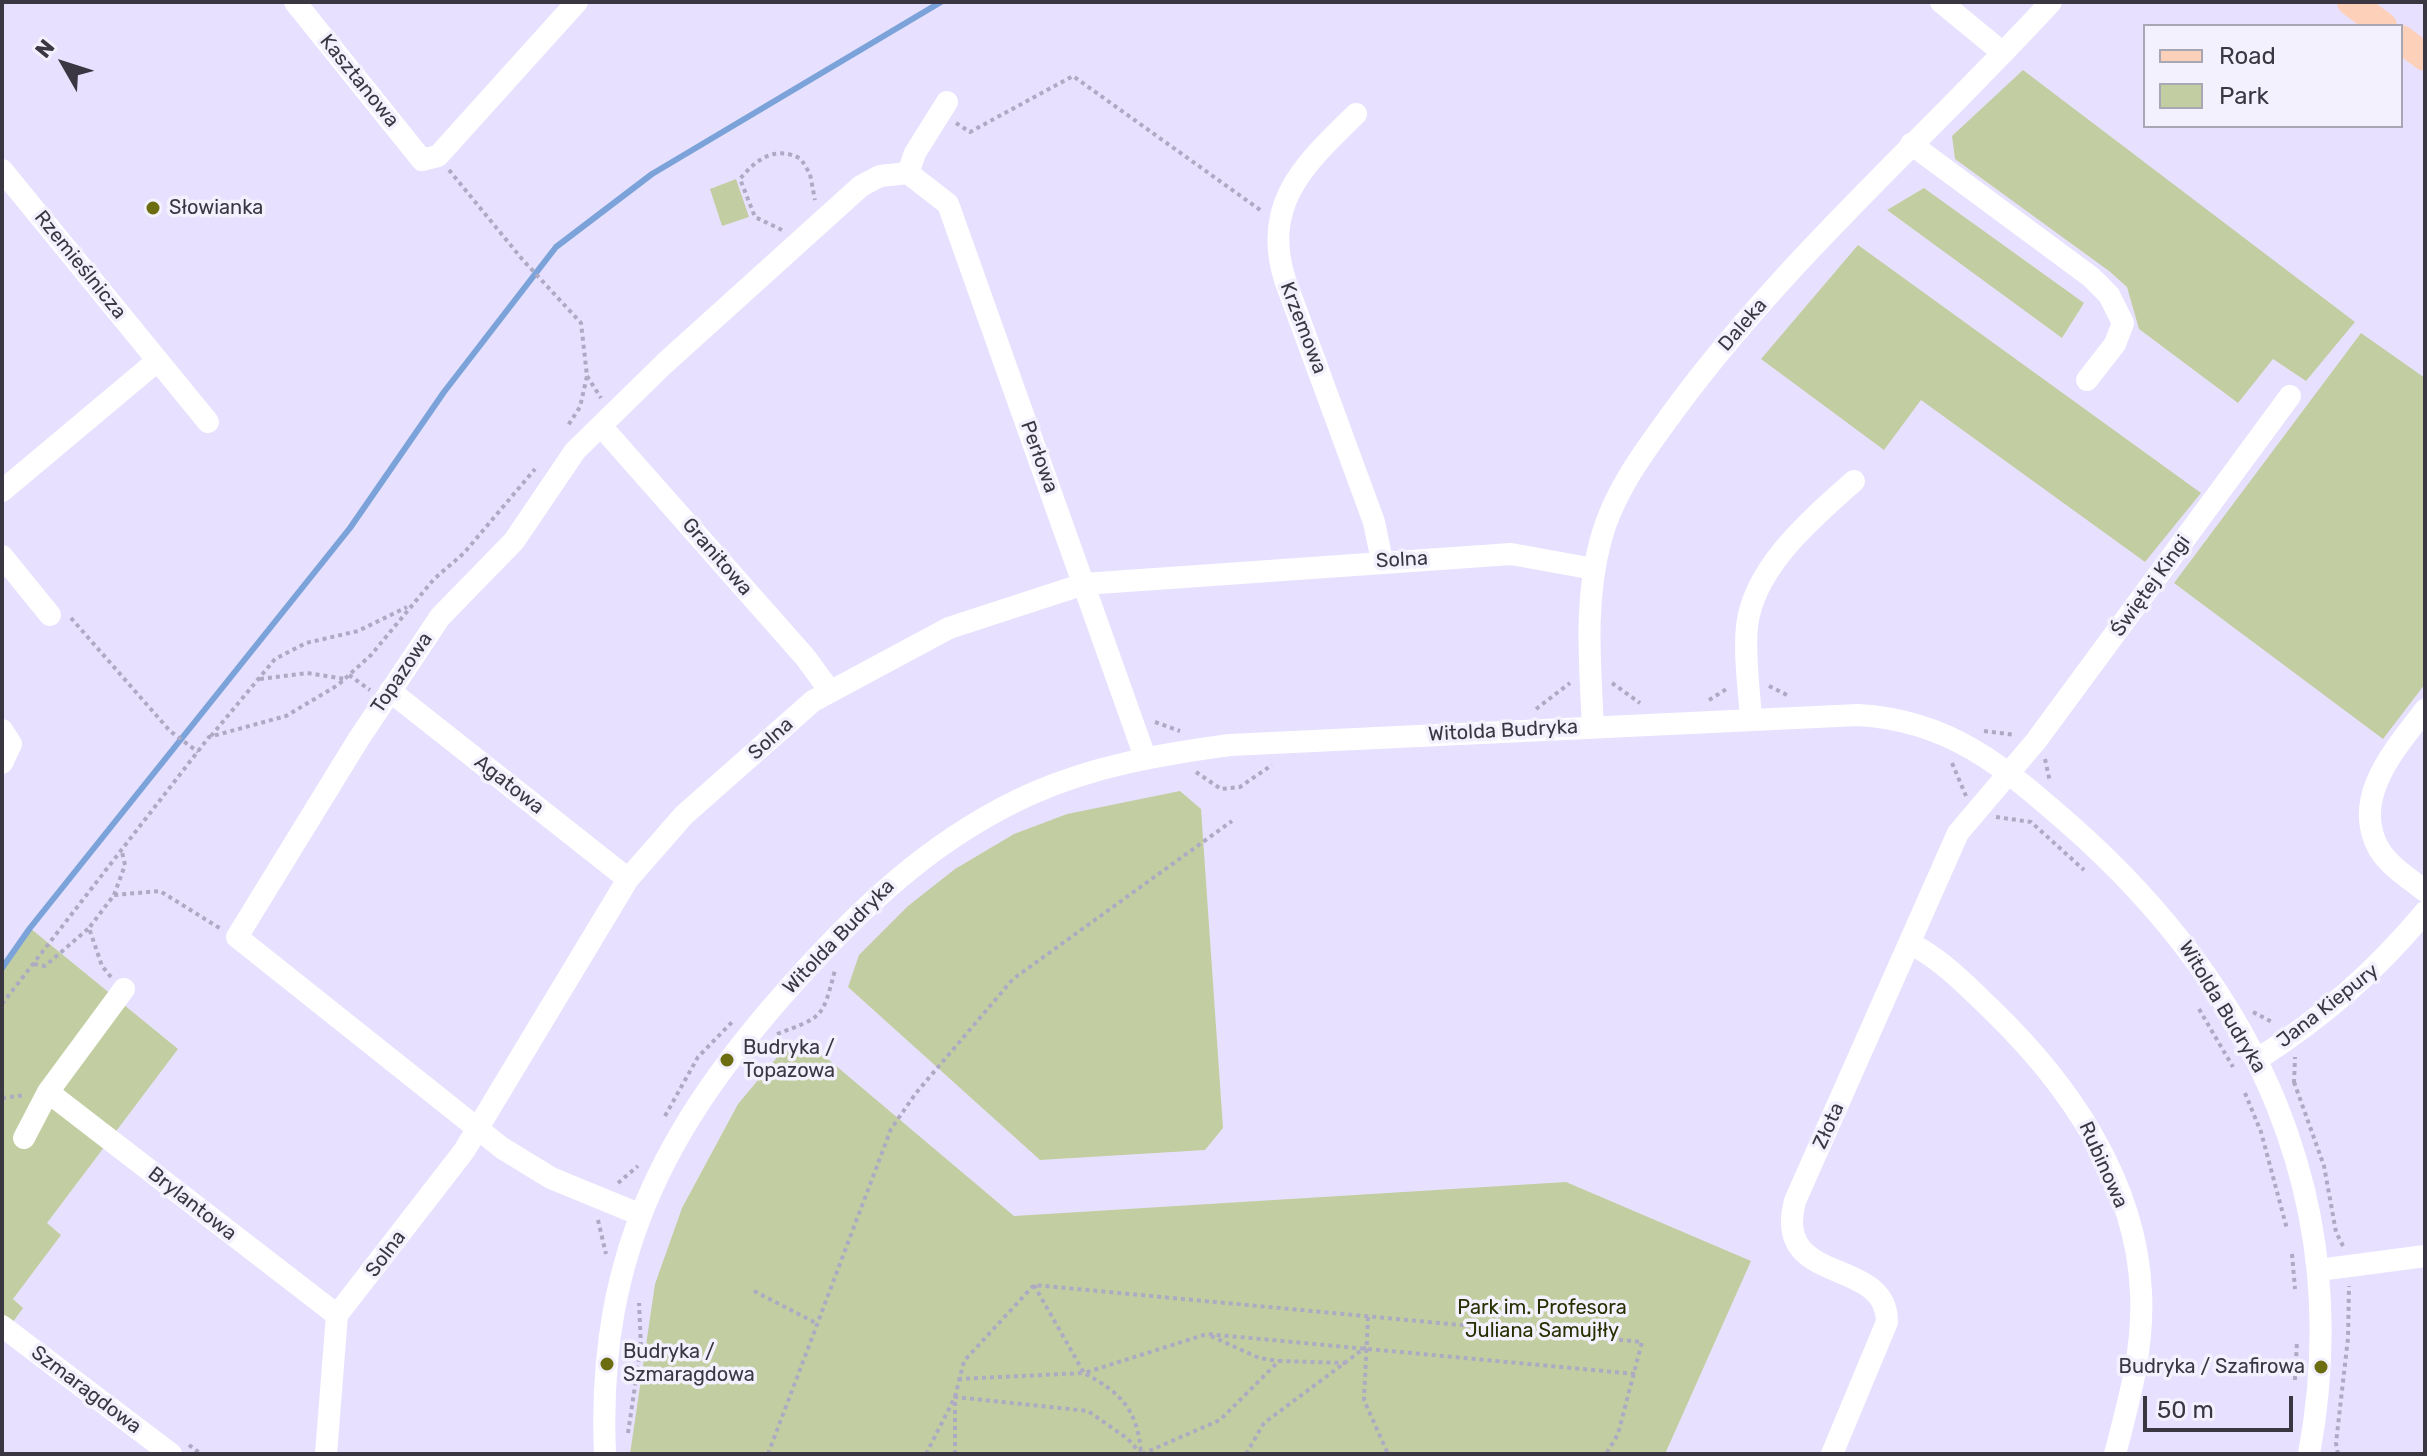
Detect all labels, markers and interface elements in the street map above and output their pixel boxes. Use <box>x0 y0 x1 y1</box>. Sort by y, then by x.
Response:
north arrow <box>24 24 104 104</box>
legend <box>2143 24 2403 128</box>
street label: Kasztanowa <box>314 30 404 132</box>
text: N <box>29 34 60 63</box>
text: Road <box>2219 42 2276 70</box>
text: Park <box>2219 82 2269 110</box>
place label: Słowianka <box>169 196 263 220</box>
marker: Słowianka <box>144 199 162 217</box>
street label: Rzemieślnicza <box>29 206 131 324</box>
street label: Krzemowa <box>1274 279 1332 377</box>
street label: Daleka <box>1714 294 1772 356</box>
street label: Perłowa <box>1015 418 1063 496</box>
street label: Granitowa <box>677 513 757 601</box>
street label: Świętej Kingi <box>2106 531 2196 641</box>
street label: Solna <box>1375 547 1429 573</box>
street label: Topazowa <box>366 628 438 718</box>
street label: Solna <box>744 713 798 765</box>
street label: Witolda Budryka <box>1427 715 1579 747</box>
street label: Agatowa <box>469 750 549 820</box>
street label: Witolda Budryka <box>778 875 900 999</box>
street label: Witolda Budryka <box>2173 937 2271 1077</box>
street label: Jana Kiepury <box>2272 959 2384 1053</box>
place label: Budryka / Topazowa <box>743 1036 835 1083</box>
marker: Budryka / Topazowa <box>718 1051 736 1069</box>
street label: Złota <box>1808 1099 1850 1153</box>
street label: Rubinowa <box>2073 1118 2133 1212</box>
street label: Brylantowa <box>143 1162 241 1246</box>
street label: Solna <box>361 1226 411 1282</box>
park label: Park im. Profesora Juliana Samujłły <box>1457 1296 1627 1343</box>
place label: Budryka / Szmaragdowa <box>623 1340 755 1387</box>
street label: Szmaragdowa <box>26 1341 146 1439</box>
marker: Budryka / Szmaragdowa <box>598 1355 616 1373</box>
place label: Budryka / Szafirowa <box>2119 1355 2305 1379</box>
marker: Budryka / Szafirowa <box>2312 1358 2330 1376</box>
scale bar <box>2147 1380 2297 1430</box>
text: 50 m <box>2157 1396 2214 1424</box>

